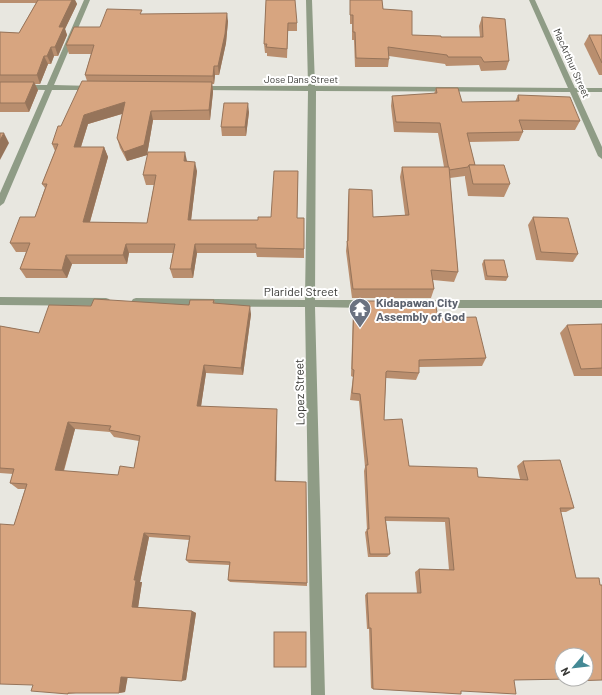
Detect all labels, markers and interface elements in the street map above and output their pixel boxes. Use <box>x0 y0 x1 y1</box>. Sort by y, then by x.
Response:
street label: MacArthur Street <box>551 26 593 100</box>
street label: Jose Dans Street <box>264 73 338 85</box>
street label: Plaridel Street <box>264 284 338 298</box>
place label: Kidapawan City Assembly of God <box>376 295 465 323</box>
temple icon: Kidapawan City Assembly of God <box>347 296 373 329</box>
street label: Lopez Street <box>291 358 307 426</box>
north arrow <box>554 647 594 687</box>
text: N <box>557 666 572 678</box>

